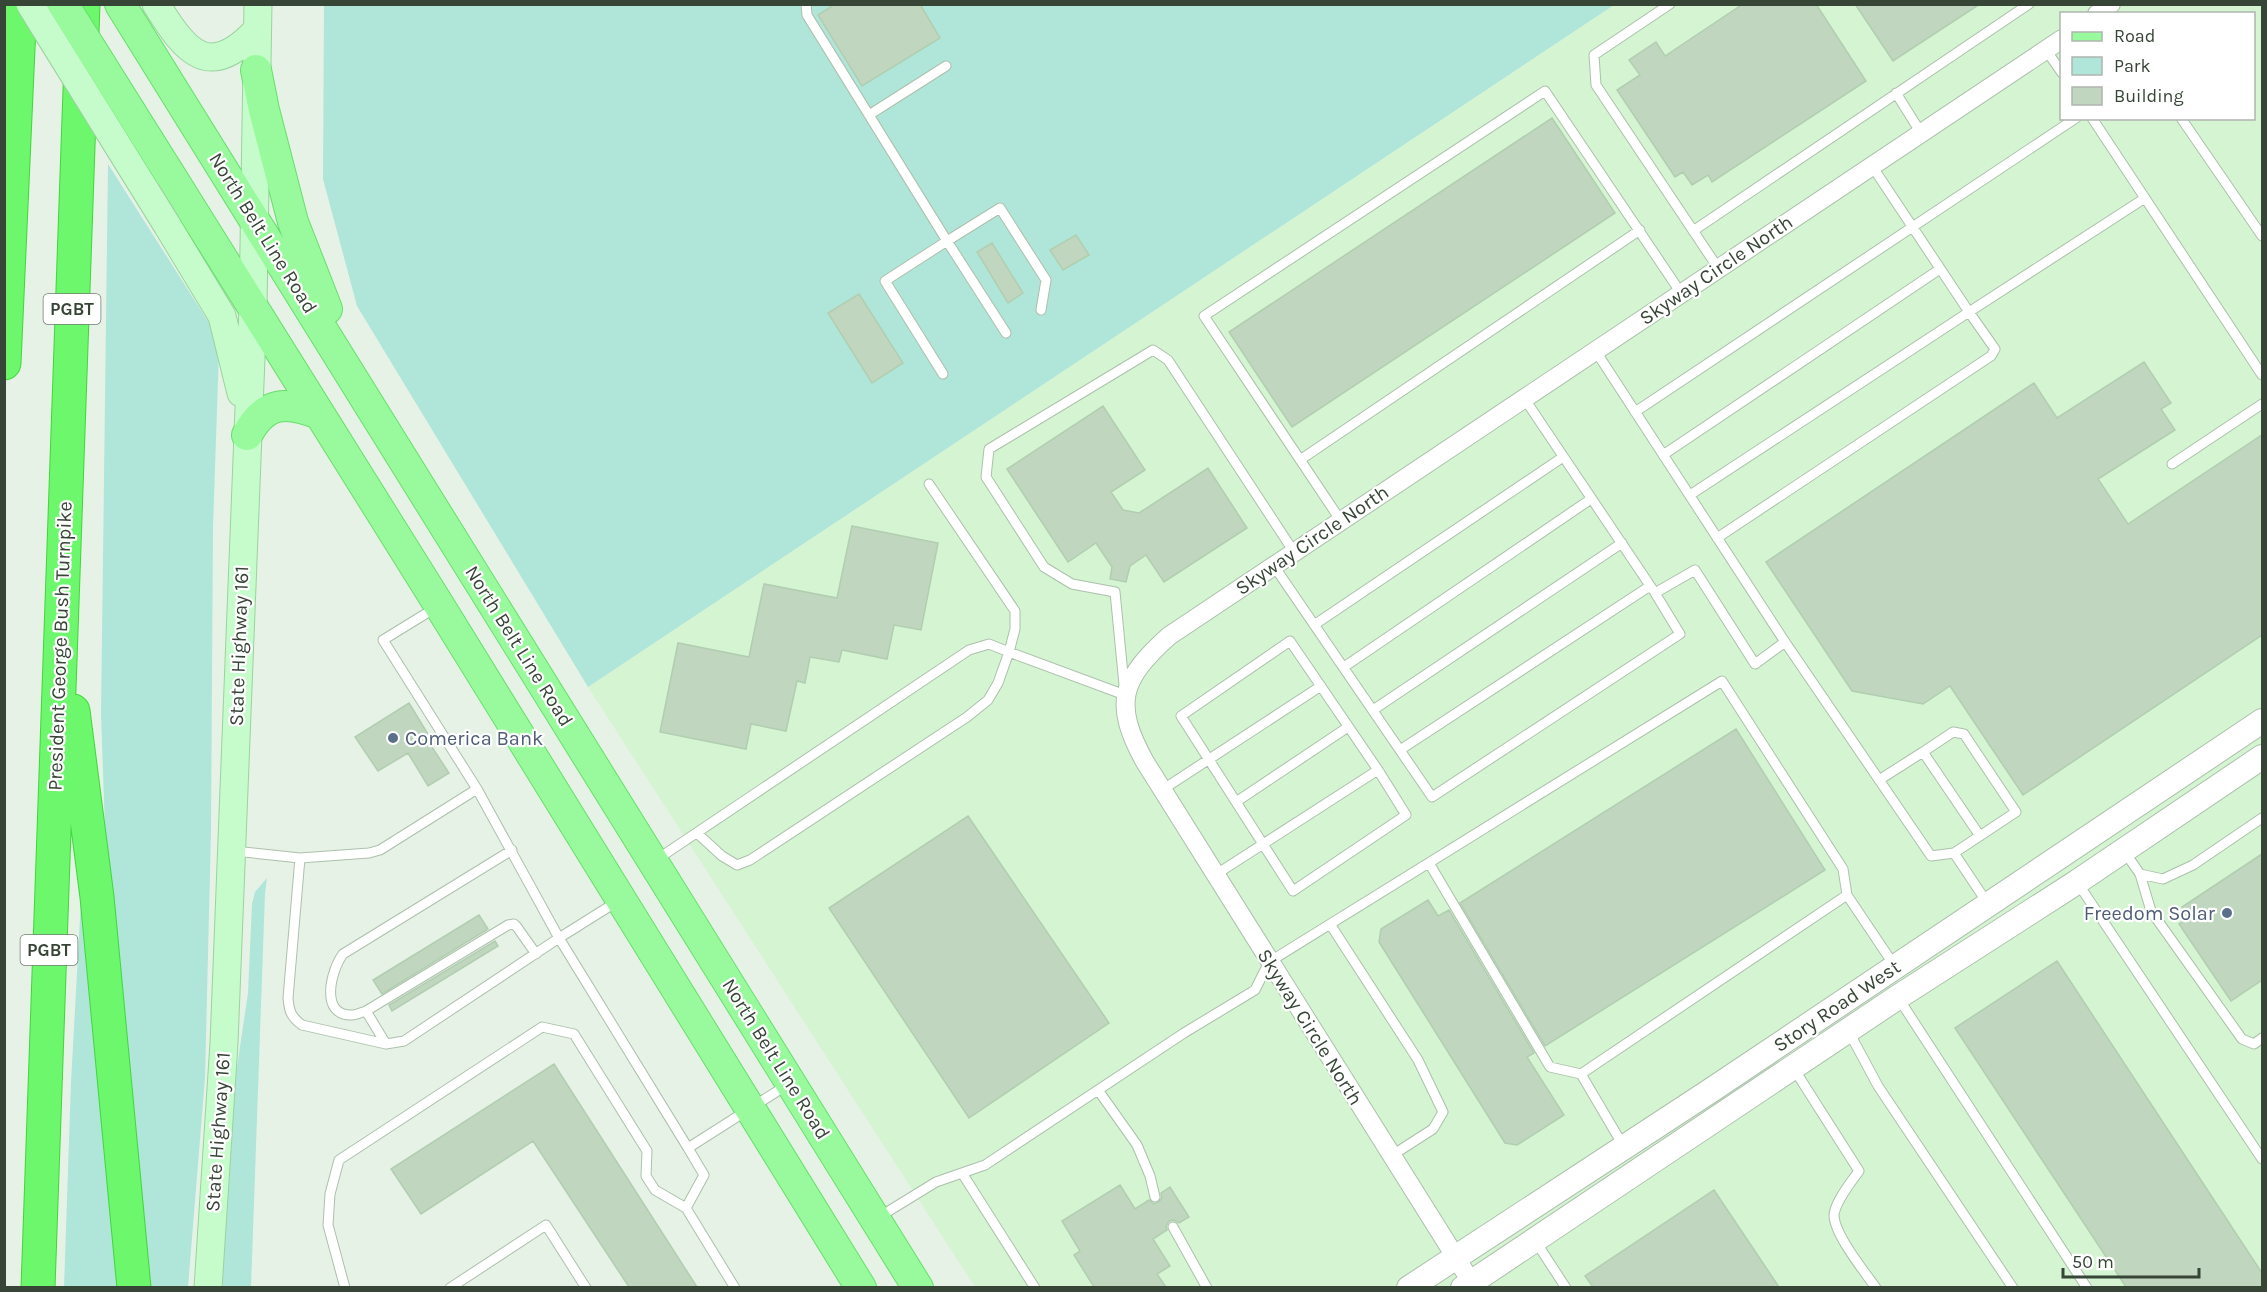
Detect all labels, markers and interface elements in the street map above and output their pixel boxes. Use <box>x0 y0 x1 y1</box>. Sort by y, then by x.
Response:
legend <box>2060 12 2255 120</box>
text: Road <box>2114 25 2155 47</box>
text: Park <box>2114 55 2151 77</box>
text: Building <box>2114 85 2184 107</box>
street label: North Belt Line Road <box>204 148 322 318</box>
street label: Skyway Circle North <box>1635 210 1797 330</box>
road number: PGBT <box>44 294 100 324</box>
street label: Skyway Circle North <box>1231 480 1393 600</box>
street label: President George Bush Turnpike <box>43 501 77 791</box>
street label: North Belt Line Road <box>460 561 578 731</box>
street label: State Highway 161 <box>225 566 253 726</box>
place label: Comerica Bank <box>405 727 543 750</box>
marker: Comerica Bank <box>386 731 400 745</box>
place label: Freedom Solar <box>2084 902 2216 925</box>
marker: Freedom Solar <box>2220 906 2234 920</box>
road number: PGBT <box>20 935 78 965</box>
street label: Skyway Circle North <box>1253 945 1367 1109</box>
street label: Story Road West <box>1769 955 1905 1057</box>
street label: North Belt Line Road <box>717 974 835 1144</box>
street label: State Highway 161 <box>201 1051 235 1213</box>
scale bar <box>2063 1241 2200 1279</box>
text: 50 m <box>2072 1251 2114 1273</box>

